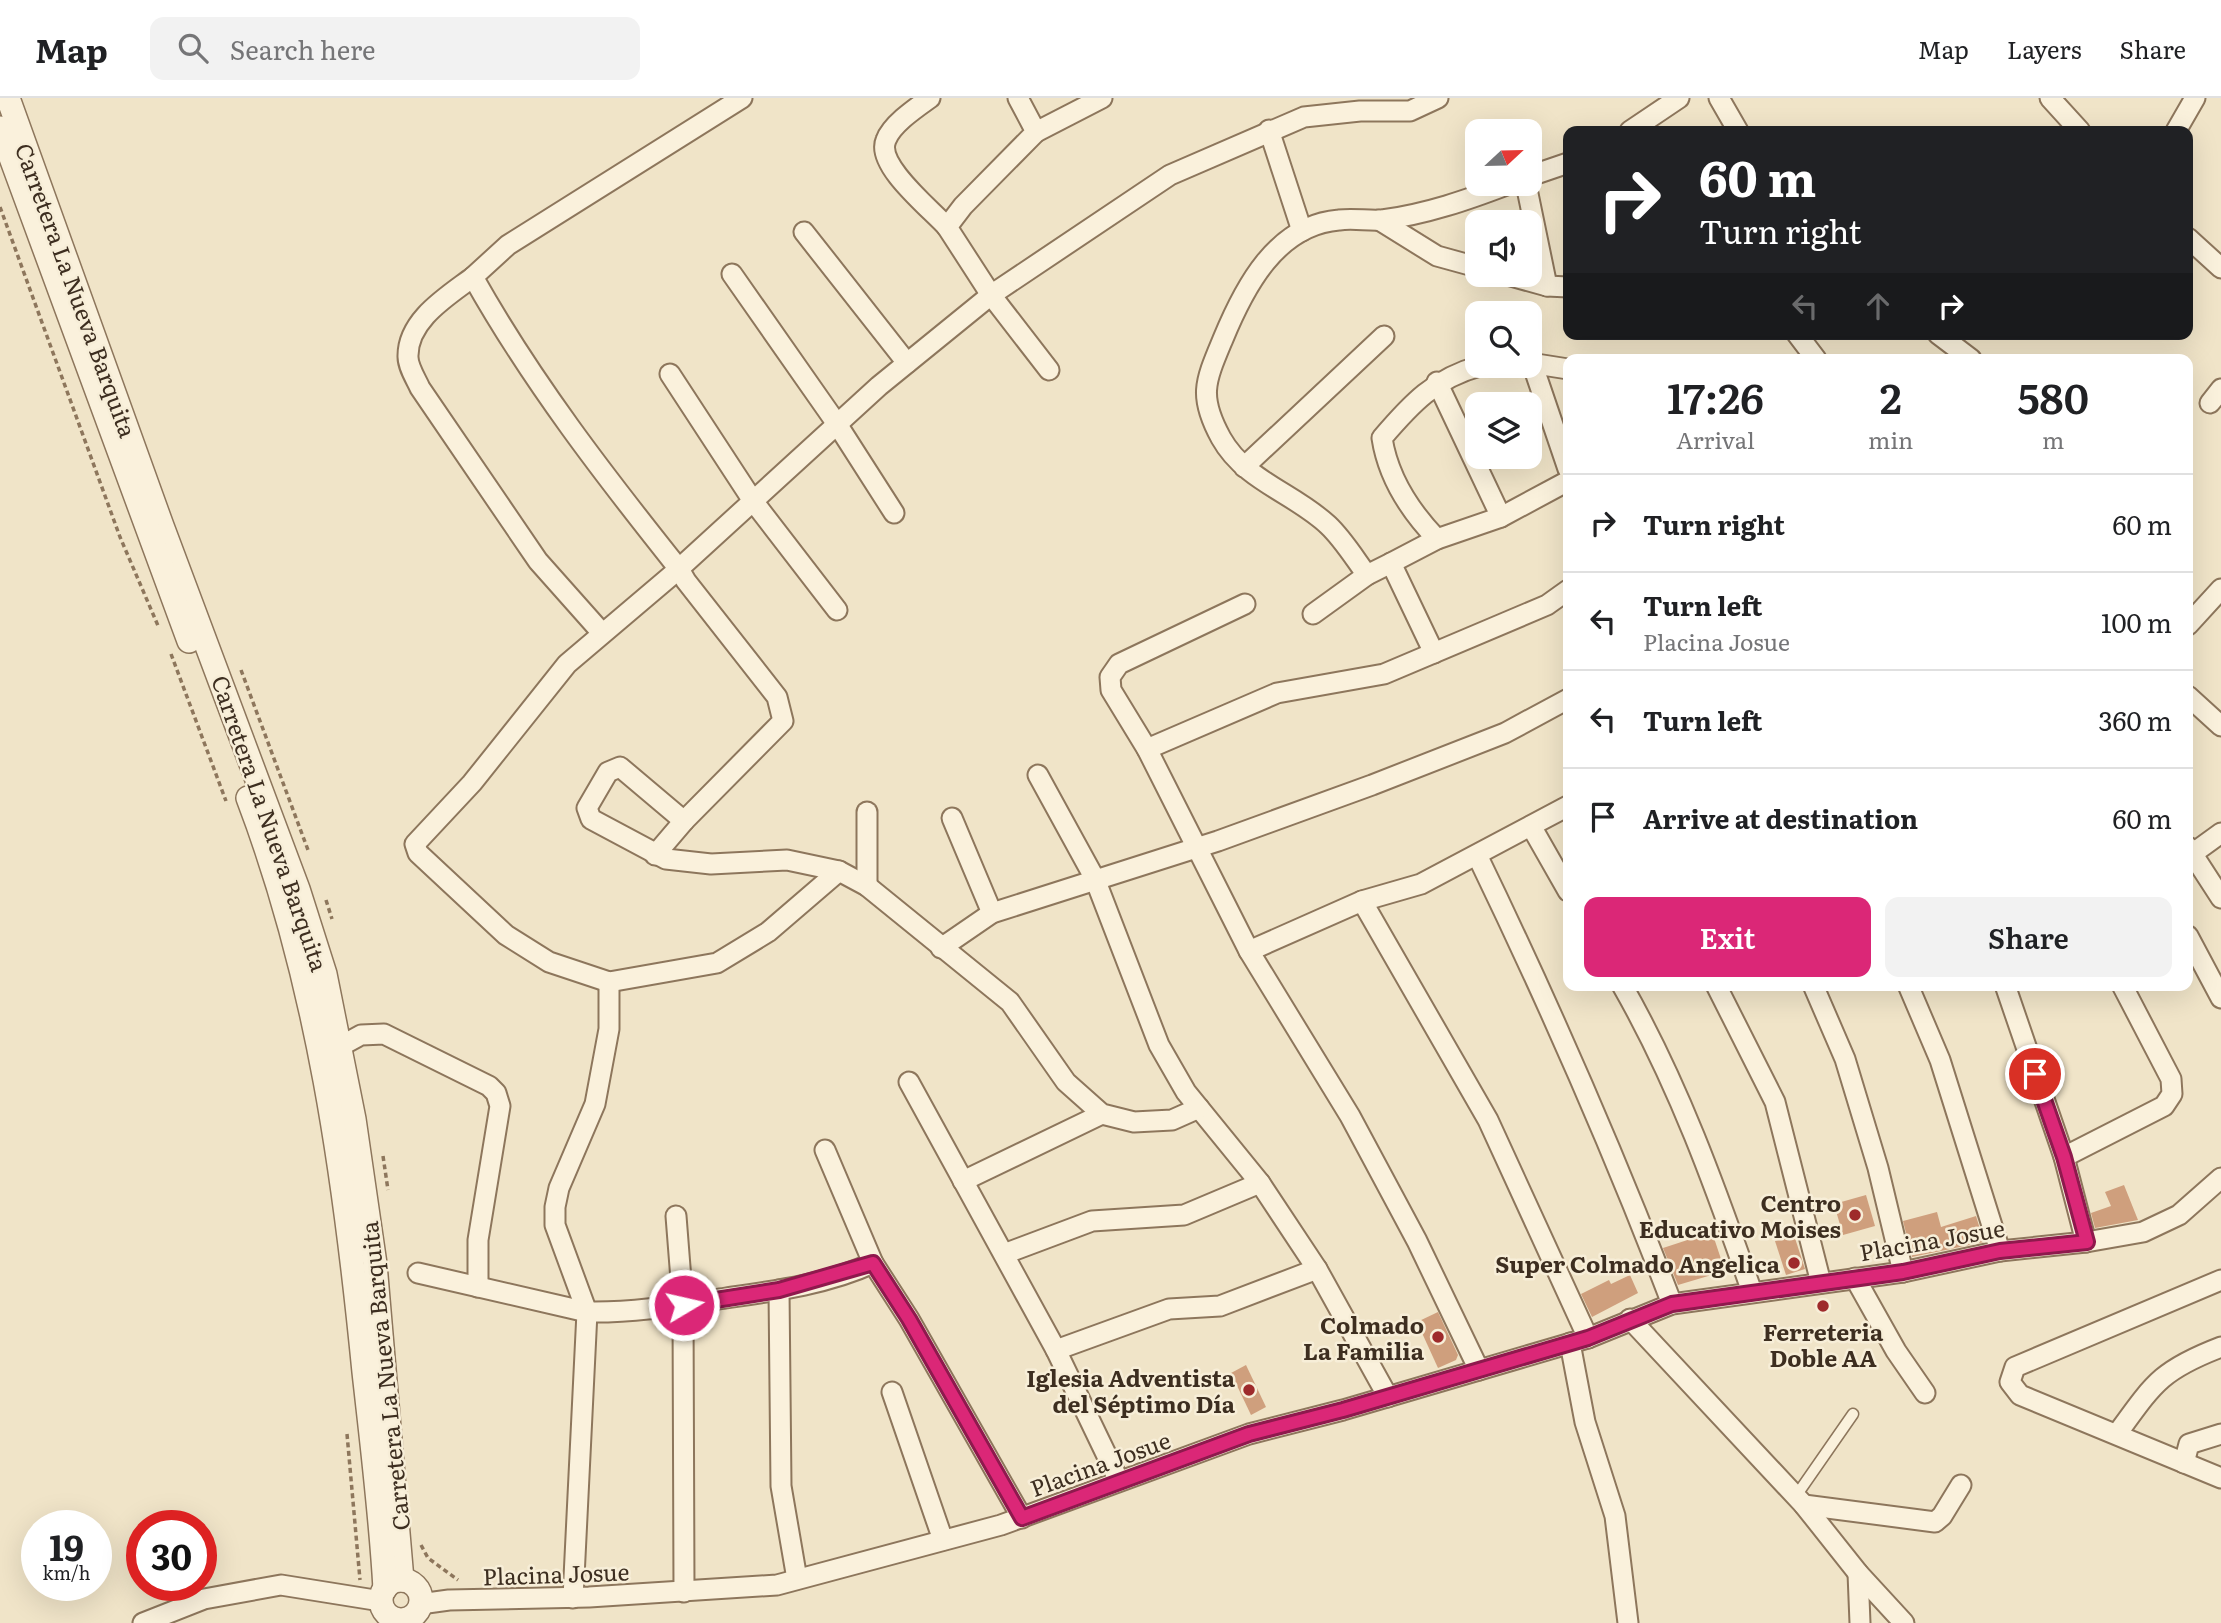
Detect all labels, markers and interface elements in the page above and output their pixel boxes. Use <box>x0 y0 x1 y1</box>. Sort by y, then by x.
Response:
search box <box>150 17 640 80</box>
text: Map <box>35 24 108 73</box>
icon: search <box>174 29 212 67</box>
text: Search here <box>230 29 376 68</box>
text: Map <box>1918 31 1969 66</box>
text: Layers <box>2007 31 2081 66</box>
text: Share <box>2119 31 2186 66</box>
north arrow <box>1465 119 1542 196</box>
map controls <box>1465 119 1542 469</box>
street label: Carretera La Nueva Barquita <box>8 138 146 442</box>
text: 60 m <box>1699 139 1816 212</box>
icon: right <box>1584 154 1675 245</box>
text: Turn right <box>1699 206 1861 254</box>
button: sound <box>1465 210 1542 287</box>
icon: left <box>1786 287 1824 325</box>
icon: ahead <box>1859 287 1897 325</box>
icon: right <box>1932 287 1970 325</box>
button: search <box>1465 301 1542 378</box>
text: 17:26 <box>1667 365 1764 427</box>
text: 2 <box>1880 365 1902 427</box>
text: 580 <box>2017 365 2089 427</box>
button: layers <box>1465 392 1542 469</box>
text: Arrival <box>1676 422 1755 456</box>
text: min <box>1868 422 1913 456</box>
text: m <box>2042 422 2064 456</box>
icon: right <box>1584 504 1622 542</box>
text: Turn right <box>1643 504 1785 543</box>
text: 60 m <box>2113 504 2172 543</box>
text: Turn left <box>1643 585 1762 624</box>
icon: left <box>1584 602 1622 640</box>
text: 100 m <box>2101 602 2172 641</box>
text: Placina Josue <box>1643 624 1790 658</box>
street label: Carretera La Nueva Barquita <box>204 670 338 976</box>
icon: left <box>1584 700 1622 738</box>
text: Turn left <box>1643 700 1762 739</box>
text: 360 m <box>2098 700 2172 739</box>
icon: arrive <box>1584 798 1622 836</box>
text: Arrive at destination <box>1643 798 1918 837</box>
text: 60 m <box>2113 798 2172 837</box>
button: Exit <box>1584 897 1871 977</box>
button: Share <box>1885 897 2172 977</box>
pin <box>2005 1044 2065 1104</box>
icon: arrive <box>2016 1055 2054 1093</box>
place label: Centro Educativo Moises <box>1639 1185 1841 1245</box>
marker: Centro Educativo Moises <box>1847 1207 1863 1223</box>
street label: Placina Josue <box>1857 1209 2007 1269</box>
street label: Carretera La Nueva Barquita <box>351 1219 417 1532</box>
place label: Super Colmado Angelica <box>1495 1246 1781 1280</box>
marker: Super Colmado Angelica <box>1786 1255 1802 1271</box>
position arrow <box>647 1268 721 1342</box>
marker: Ferreteria Doble AA <box>1815 1298 1831 1314</box>
place label: Colmado La Familia <box>1303 1307 1425 1367</box>
place label: Ferreteria Doble AA <box>1763 1314 1884 1374</box>
marker: Colmado La Familia <box>1430 1329 1446 1345</box>
place label: Iglesia Adventista del Séptimo Día <box>1026 1360 1236 1420</box>
marker: Iglesia Adventista del Séptimo Día <box>1241 1382 1257 1398</box>
street label: Placina Josue <box>1025 1422 1175 1504</box>
speed limit sign: 30 <box>126 1510 217 1601</box>
text: 19 <box>49 1520 84 1572</box>
street label: Placina Josue <box>482 1553 630 1593</box>
text: km/h <box>43 1559 90 1586</box>

